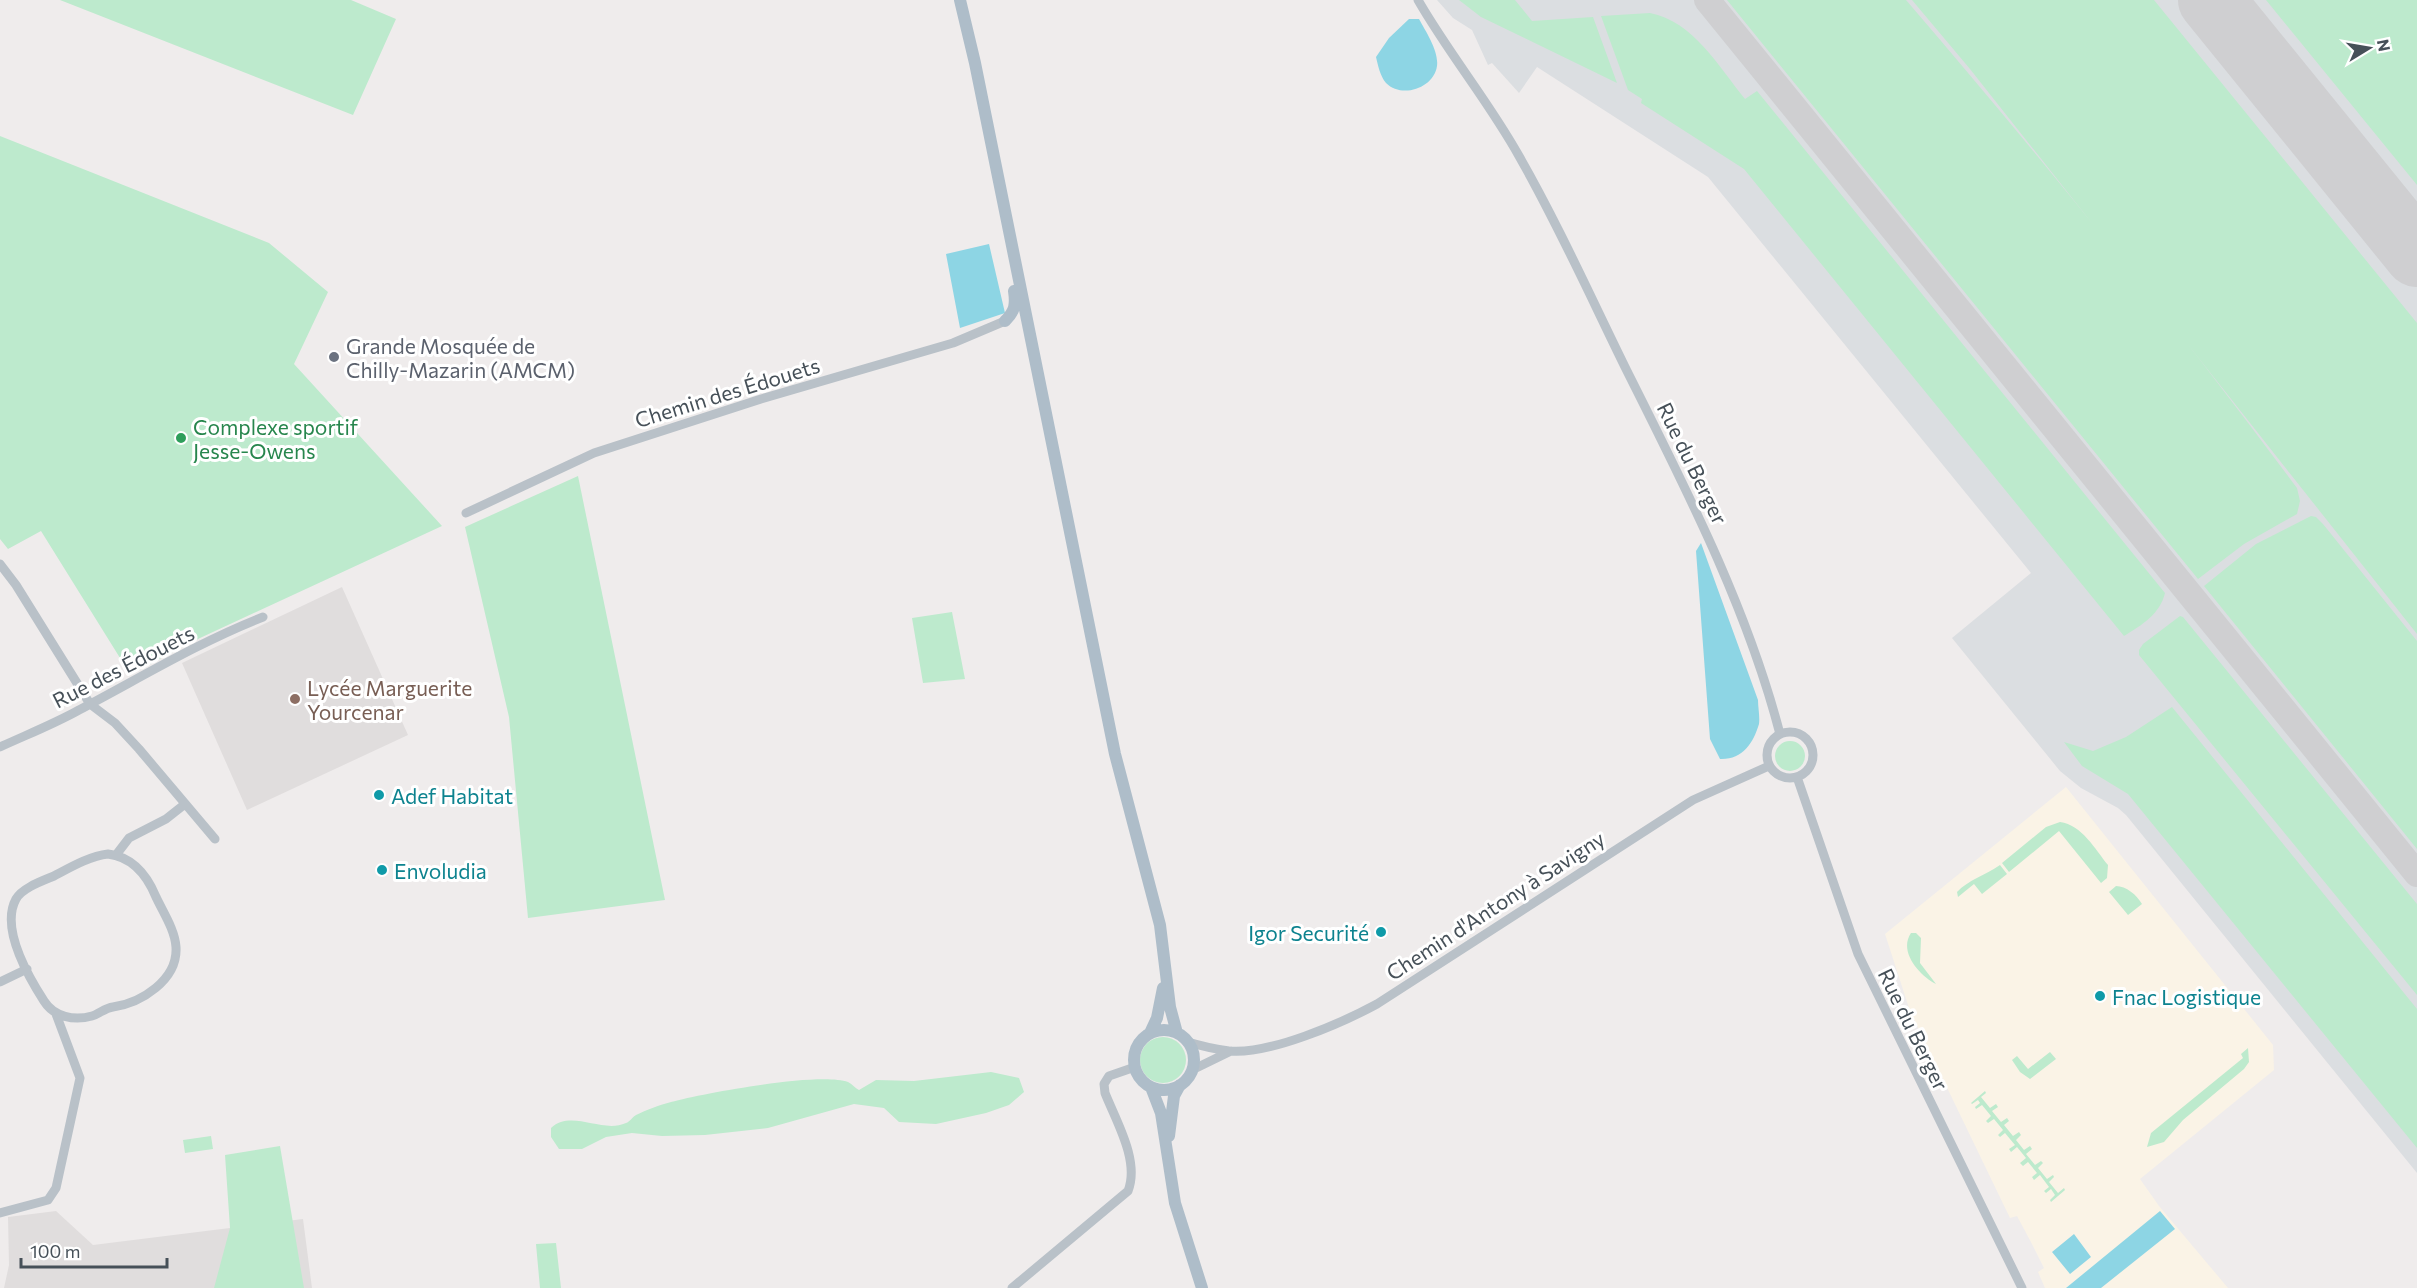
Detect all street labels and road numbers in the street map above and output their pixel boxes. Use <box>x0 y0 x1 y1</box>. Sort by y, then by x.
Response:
street label: Chemin des Édouets <box>632 352 822 432</box>
street label: Rue du Berger <box>1653 398 1733 528</box>
street label: Rue des Édouets <box>48 620 198 712</box>
street label: Chemin d'Antony à Savigny <box>1381 825 1609 985</box>
street label: Rue du Berger <box>1874 964 1954 1094</box>

